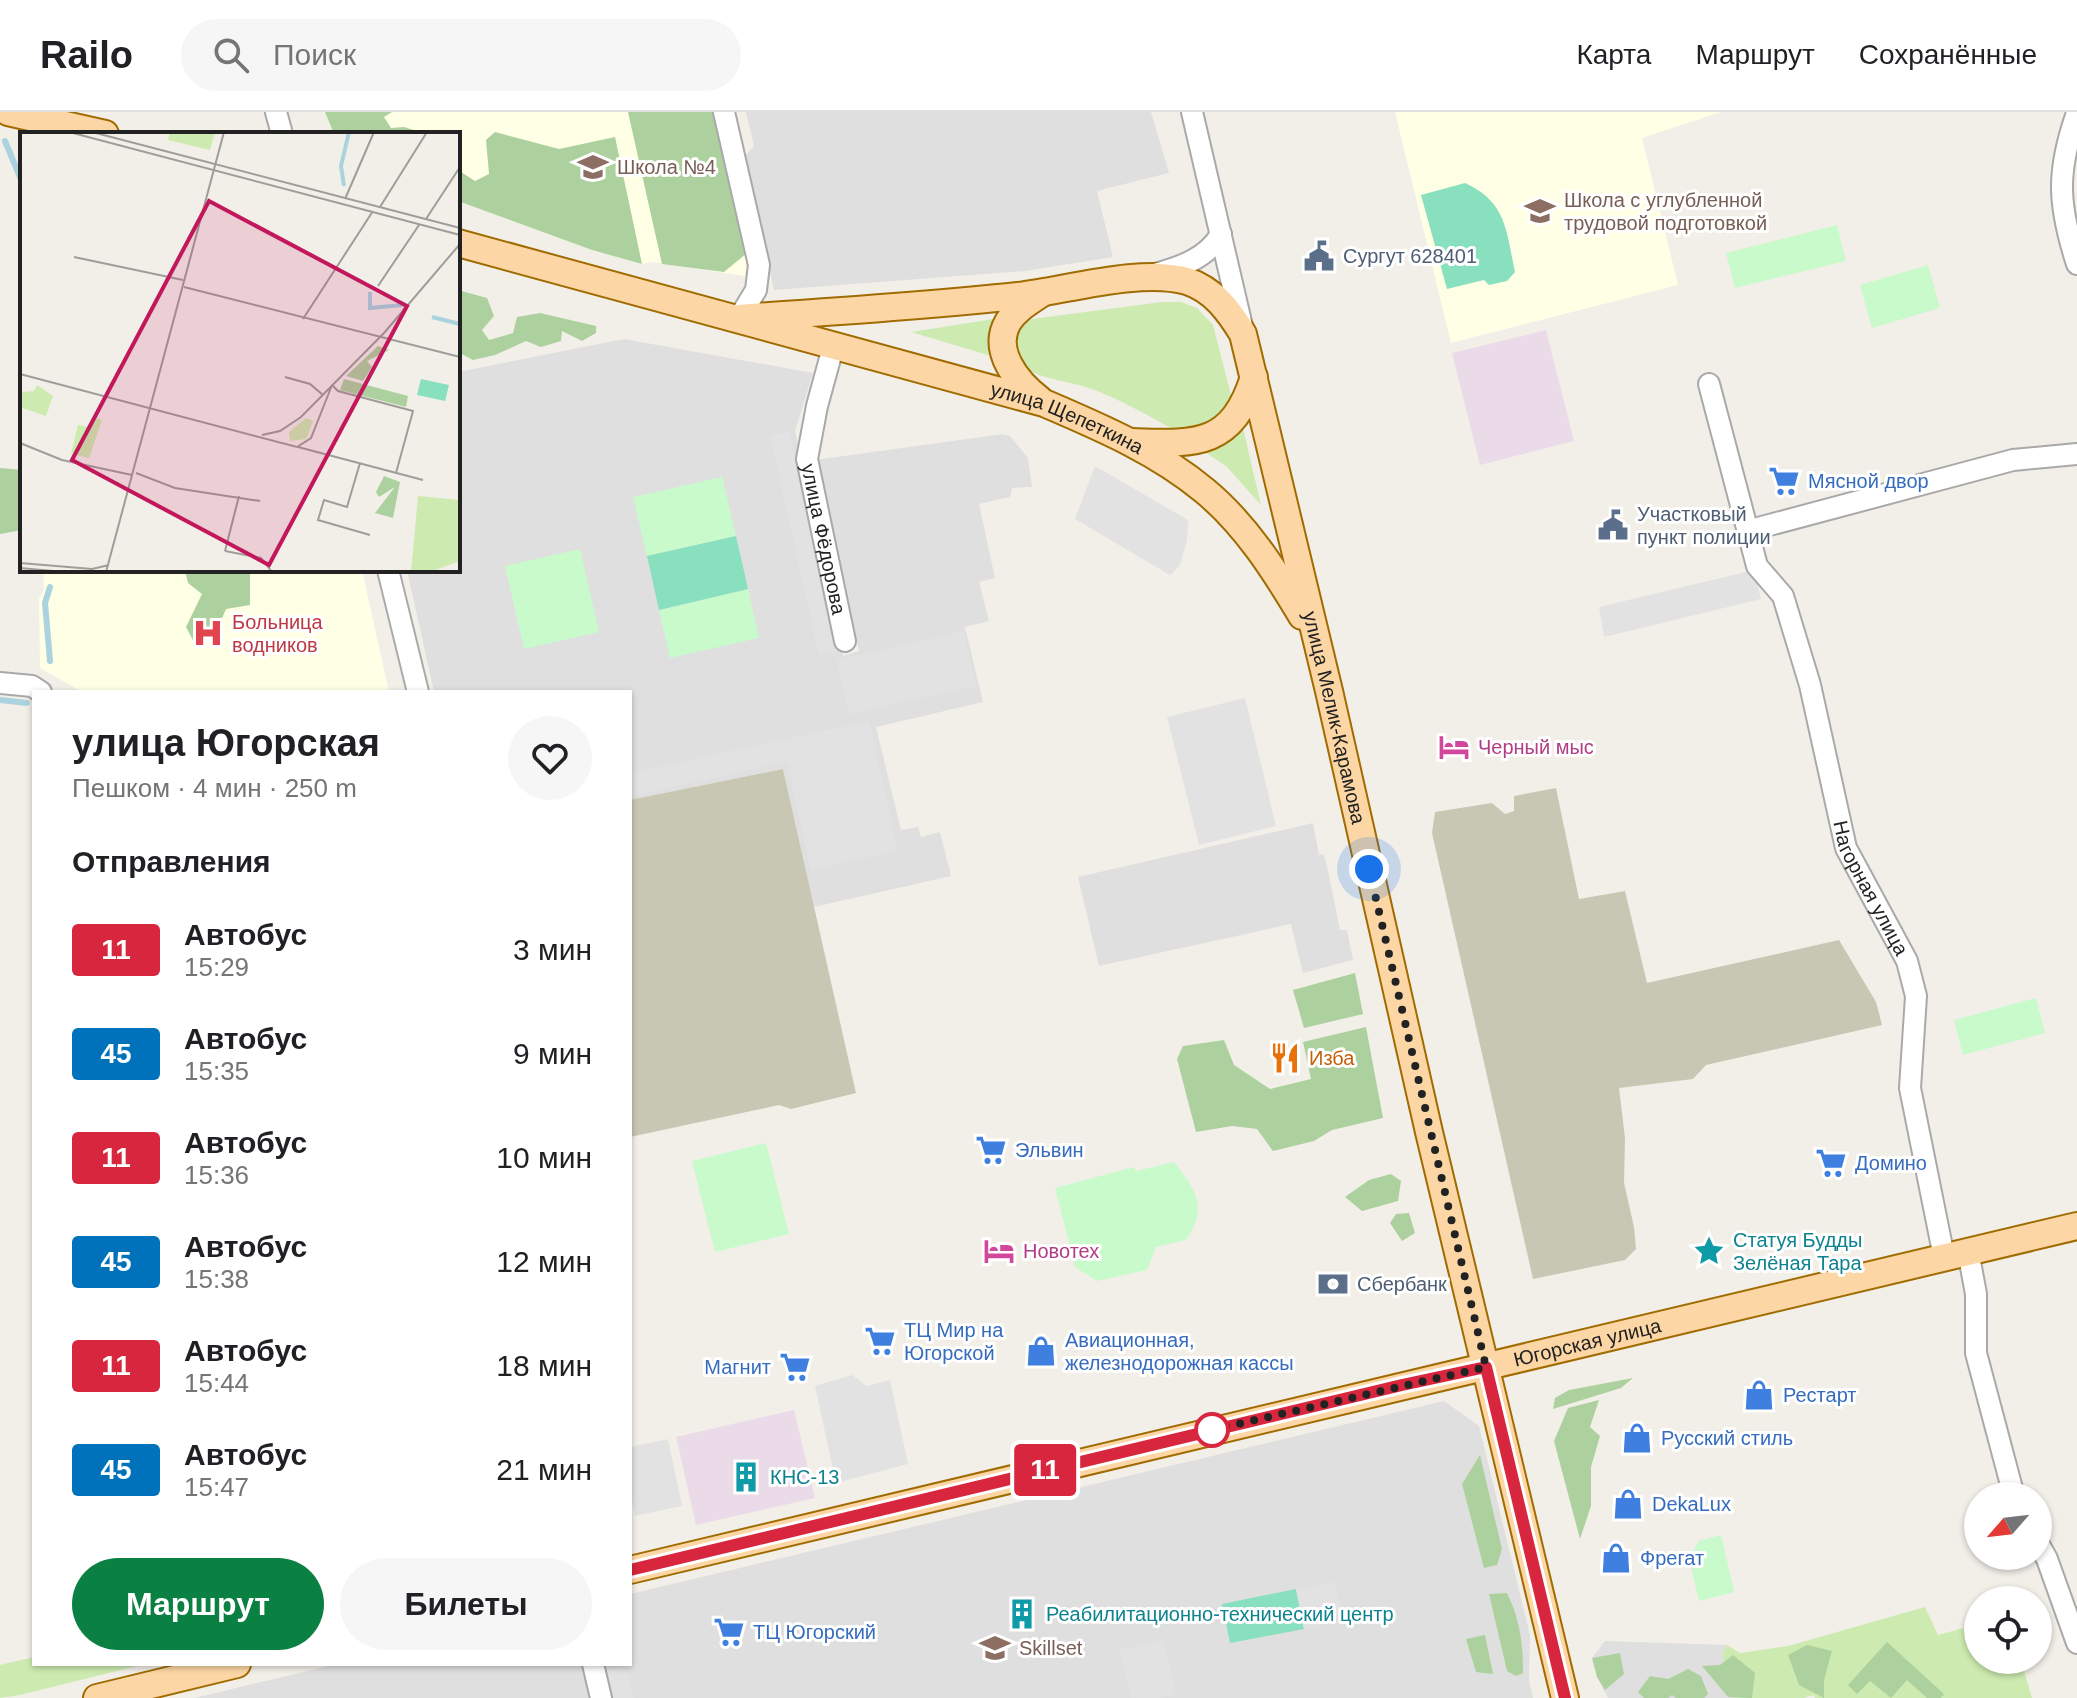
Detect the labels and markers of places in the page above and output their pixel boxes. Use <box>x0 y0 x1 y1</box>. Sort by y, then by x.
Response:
school or university icon: Школа №4 <box>576 150 610 184</box>
place label: Школа №4 <box>617 156 716 178</box>
place label: Школа с углубленной трудовой подготовкой <box>1564 189 1767 234</box>
school or university icon: Школа с углубленной трудовой подготовкой <box>1523 194 1557 228</box>
public building icon: Сургут 628401 <box>1302 239 1336 273</box>
place label: Сургут 628401 <box>1343 245 1477 267</box>
supermarket icon: Мясной двор <box>1767 464 1801 498</box>
place label: Мясной двор <box>1808 470 1929 492</box>
place label: Участковый пункт полиции <box>1637 503 1771 548</box>
public building icon: Участковый пункт полиции <box>1596 508 1630 542</box>
place label: Больница водников <box>232 611 324 656</box>
hospital icon: Больница водников <box>191 616 225 650</box>
hotel icon: Черный мыс <box>1437 730 1471 764</box>
place label: Черный мыс <box>1478 736 1594 758</box>
restaurant icon: Изба <box>1268 1041 1302 1075</box>
place label: Изба <box>1309 1047 1355 1069</box>
supermarket icon: Эльвин <box>974 1133 1008 1167</box>
place label: Эльвин <box>1015 1139 1084 1161</box>
supermarket icon: Домино <box>1814 1146 1848 1180</box>
place label: Домино <box>1855 1152 1927 1174</box>
place label: Статуя Будды Зелёная Тара <box>1733 1229 1862 1274</box>
hotel icon: Новотех <box>982 1234 1016 1268</box>
place icon: Статуя Будды Зелёная Тара <box>1692 1234 1726 1268</box>
place label: Новотех <box>1023 1240 1099 1262</box>
bank icon: Сбербанк <box>1316 1267 1350 1301</box>
place label: Сбербанк <box>1357 1273 1447 1295</box>
place label: ТЦ Мир на Югорской <box>904 1319 1004 1364</box>
supermarket icon: ТЦ Мир на Югорской <box>863 1324 897 1358</box>
place label: Авиационная, железнодорожная кассы <box>1065 1329 1294 1374</box>
shop icon: Авиационная, железнодорожная кассы <box>1024 1334 1058 1368</box>
supermarket icon: Магнит <box>778 1350 812 1384</box>
place label: Магнит <box>704 1356 771 1378</box>
shop icon: Рестарт <box>1742 1378 1776 1412</box>
place label: Рестарт <box>1783 1384 1857 1406</box>
unlabelled marker <box>1195 1413 1229 1447</box>
shop icon: Русский стиль <box>1620 1421 1654 1455</box>
place label: Русский стиль <box>1661 1427 1793 1449</box>
building icon: КНС-13 <box>729 1460 763 1494</box>
place label: КНС-13 <box>770 1466 839 1488</box>
shop icon: DekaLux <box>1611 1487 1645 1521</box>
place label: DekaLux <box>1652 1493 1731 1515</box>
shop icon: Фрегат <box>1599 1541 1633 1575</box>
place label: Фрегат <box>1640 1547 1704 1569</box>
building icon: Реабилитационно-технический центр <box>1005 1597 1039 1631</box>
place label: Реабилитационно-технический центр <box>1046 1603 1394 1625</box>
supermarket icon: ТЦ Югорский <box>712 1615 746 1649</box>
place label: ТЦ Югорский <box>753 1621 876 1643</box>
school or university icon: Skillset <box>978 1631 1012 1665</box>
place label: Skillset <box>1019 1637 1083 1659</box>

